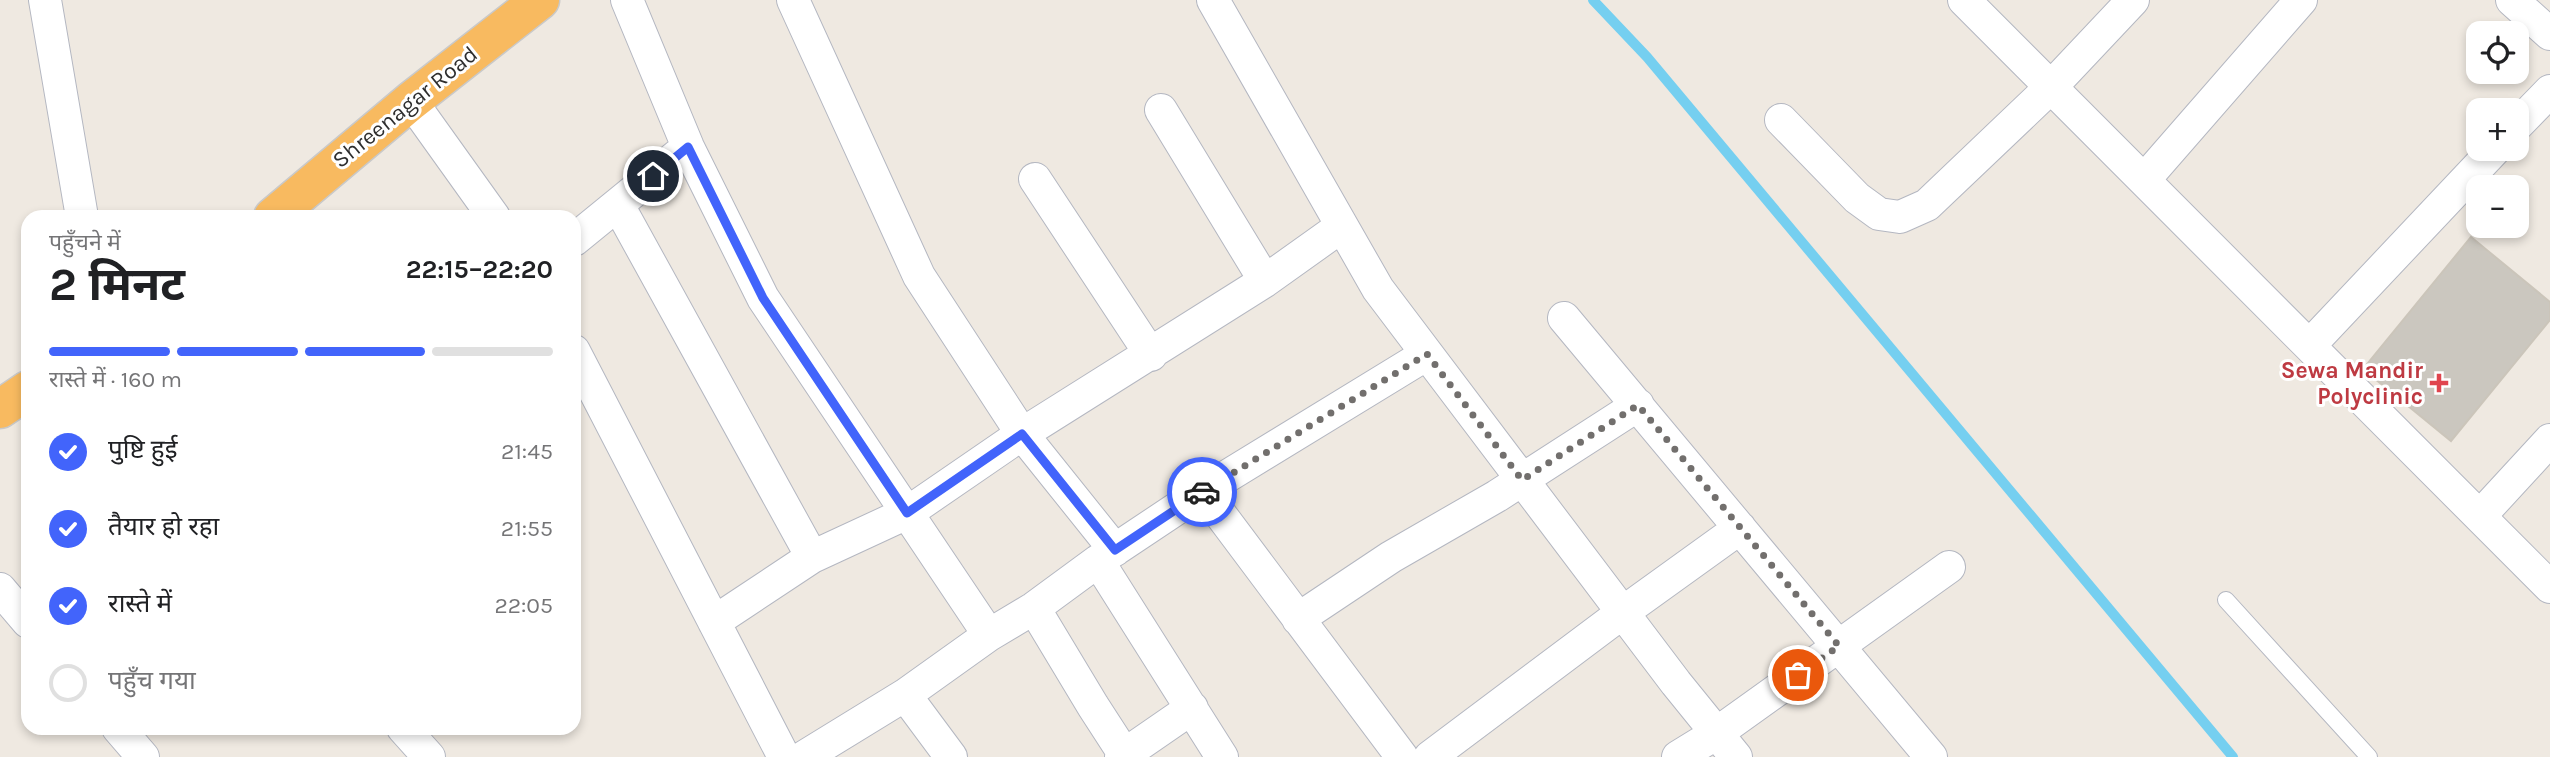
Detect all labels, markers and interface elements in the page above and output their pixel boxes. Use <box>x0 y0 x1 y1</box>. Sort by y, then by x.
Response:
map controls <box>2466 21 2529 238</box>
button: locate <box>2466 21 2529 84</box>
street label: Shreenagar Road <box>327 40 483 174</box>
button: + <box>2466 98 2529 161</box>
pin <box>623 146 683 206</box>
icon: home <box>634 157 672 195</box>
button: − <box>2466 175 2529 238</box>
text: पहुँचने में <box>49 229 121 256</box>
text: 22:15–22:20 <box>406 254 553 285</box>
text: 2 मिनट <box>49 258 185 312</box>
place label: Sewa Mandir Polyclinic <box>2281 357 2423 410</box>
text: रास्ते में · 160 m <box>49 366 182 393</box>
marker: Sewa Mandir Polyclinic <box>2429 373 2449 393</box>
icon: check <box>49 433 87 471</box>
text: पुष्टि हुई <box>108 434 177 465</box>
text: 21:45 <box>501 438 553 465</box>
courier <box>1167 457 1237 527</box>
icon: car <box>1183 473 1221 511</box>
icon: check <box>49 510 87 548</box>
text: तैयार हो रहा <box>108 511 219 542</box>
text: 21:55 <box>501 515 553 542</box>
icon: check <box>49 587 87 625</box>
text: रास्ते में <box>108 588 172 619</box>
text: 22:05 <box>494 592 553 619</box>
pin <box>1768 645 1828 705</box>
icon: bag <box>1779 656 1817 694</box>
text: पहुँच गया <box>108 665 196 696</box>

